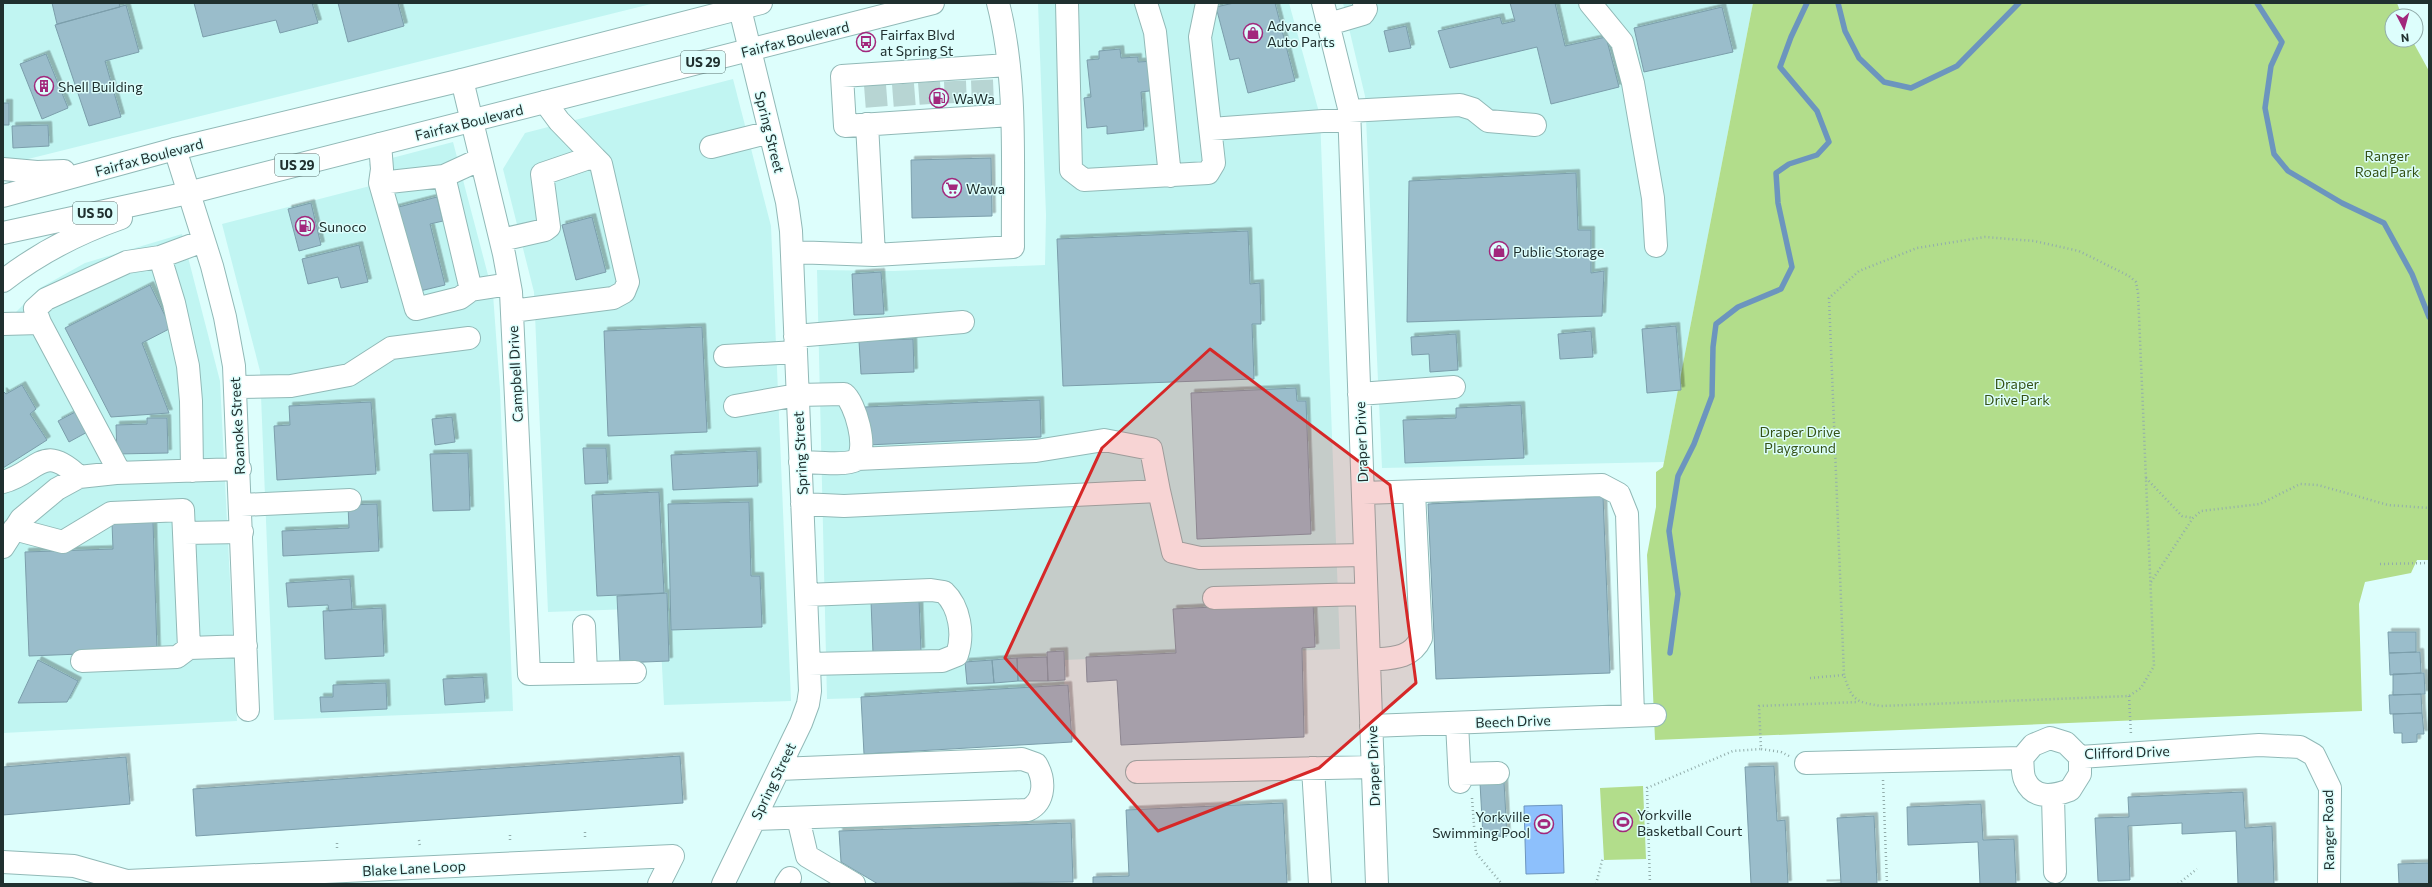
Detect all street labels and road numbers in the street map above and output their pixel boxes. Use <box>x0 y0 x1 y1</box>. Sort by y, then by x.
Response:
street label: Fairfax Boulevard <box>739 17 851 61</box>
road number: US 29 <box>681 51 725 73</box>
street label: Spring Street <box>752 89 788 175</box>
street label: Fairfax Boulevard <box>413 100 525 144</box>
street label: Fairfax Boulevard <box>93 134 205 180</box>
road number: US 29 <box>275 154 319 176</box>
road number: US 50 <box>73 202 117 224</box>
street label: Campbell Drive <box>504 325 526 423</box>
street label: Roanoke Street <box>226 376 248 475</box>
street label: Draper Drive <box>1351 401 1371 483</box>
street label: Spring Street <box>789 411 811 495</box>
street label: Beech Drive <box>1475 711 1551 731</box>
street label: Draper Drive <box>1363 725 1383 807</box>
street label: Spring Street <box>747 739 799 822</box>
street label: Clifford Drive <box>2084 742 2170 762</box>
street label: Ranger Road <box>2319 790 2337 870</box>
street label: Blake Lane Loop <box>362 857 466 879</box>

